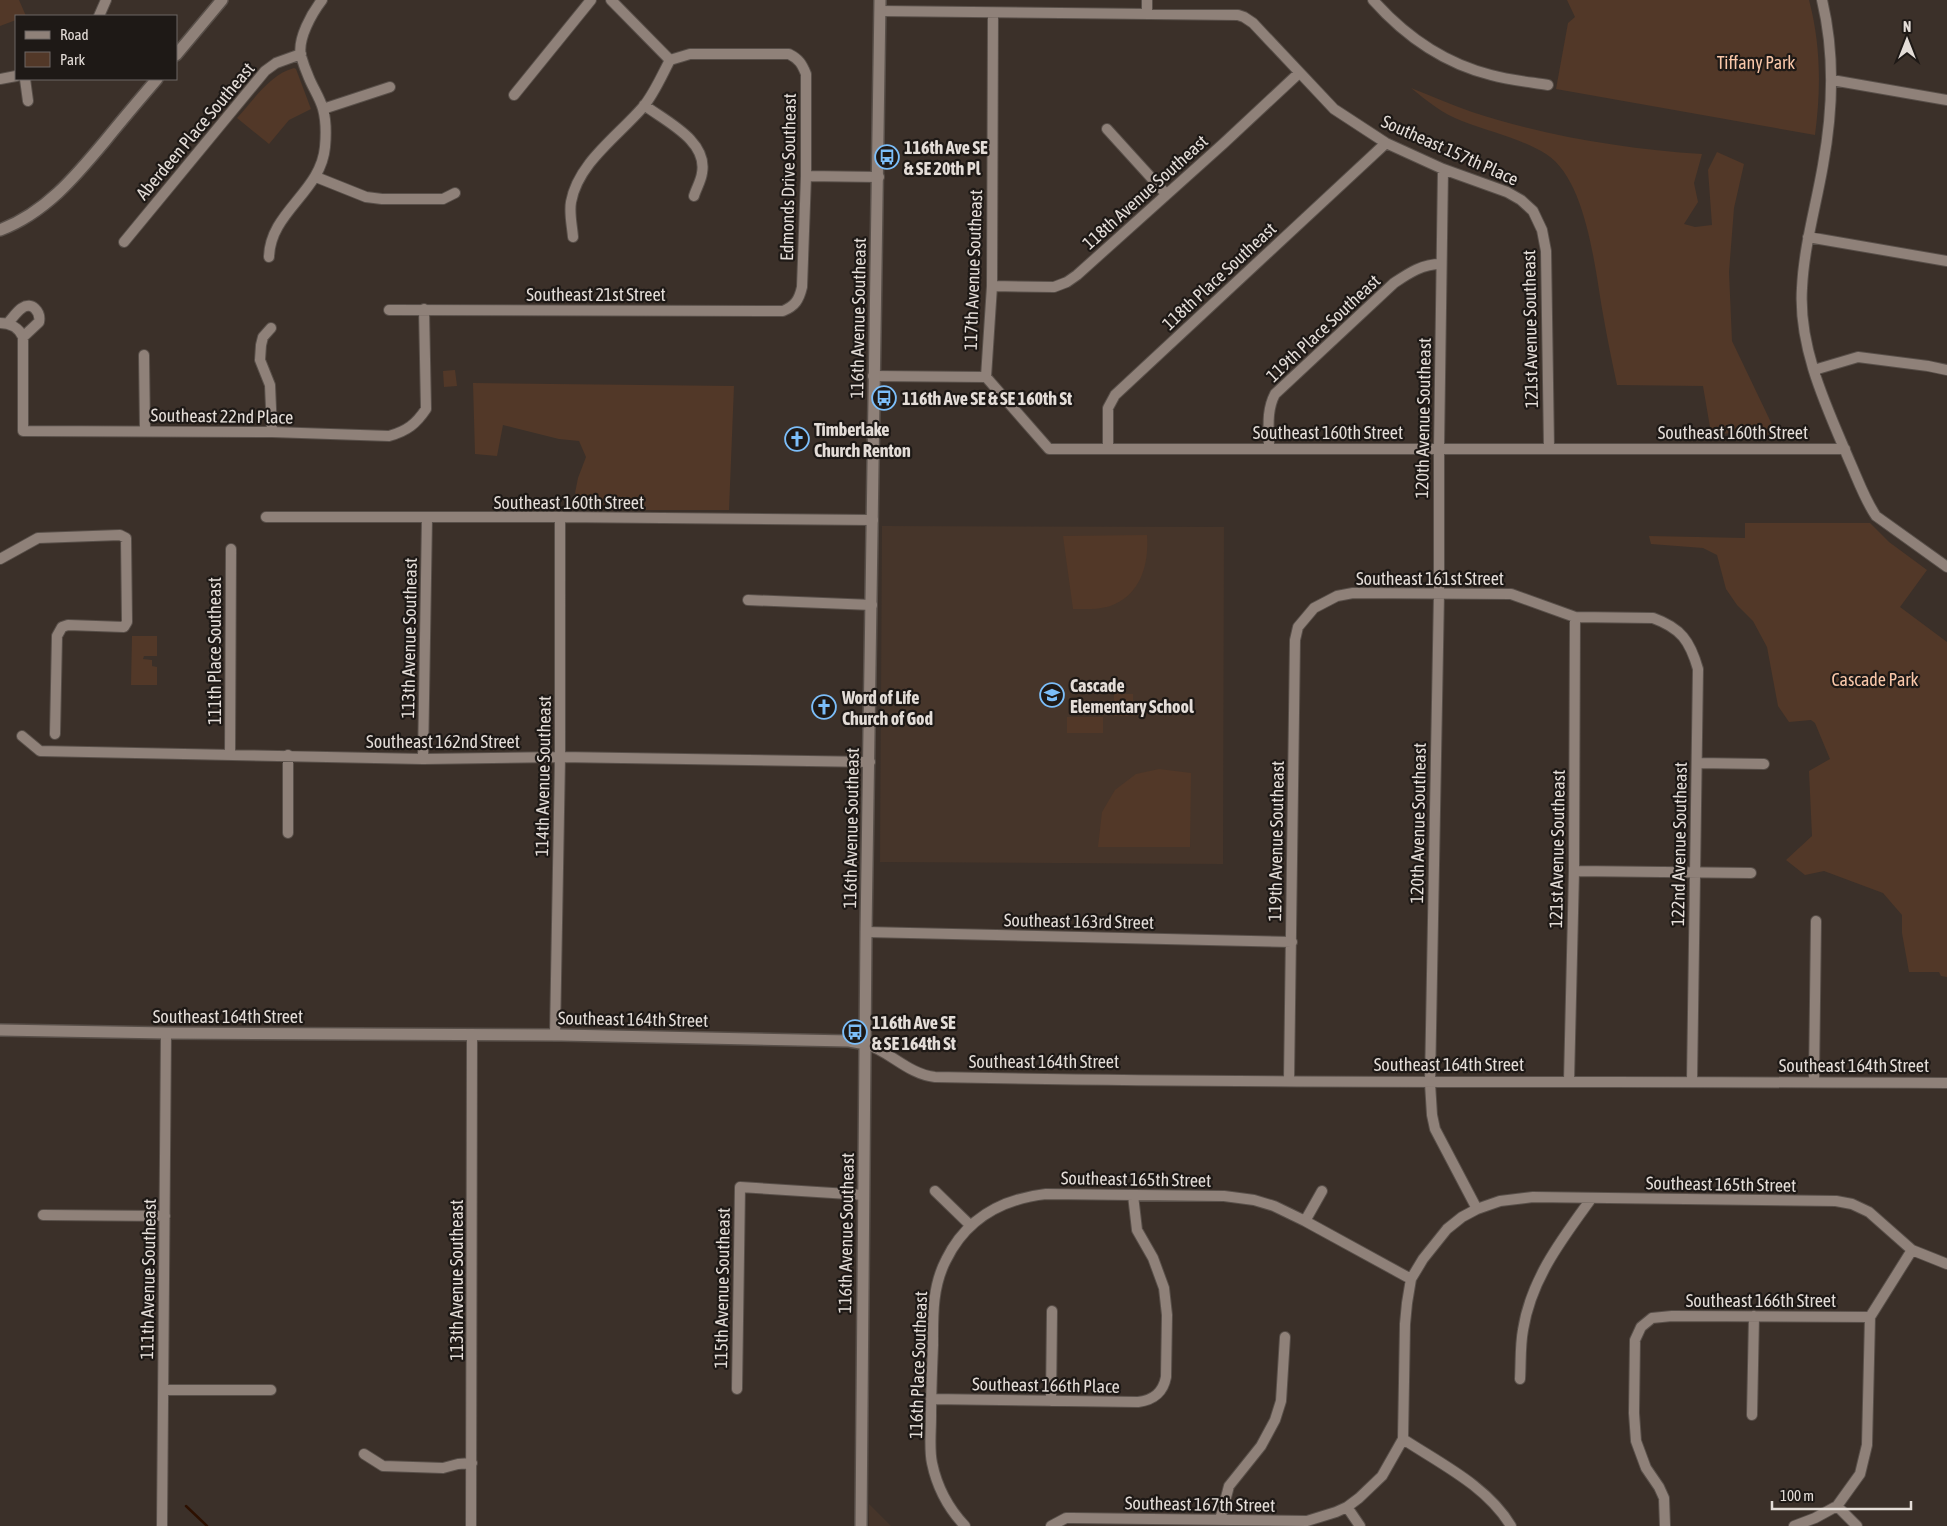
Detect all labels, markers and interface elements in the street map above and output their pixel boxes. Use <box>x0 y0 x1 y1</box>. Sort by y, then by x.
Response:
legend <box>15 15 178 80</box>
north arrow <box>1882 15 1932 65</box>
text: N <box>1903 19 1911 35</box>
text: Road <box>60 26 89 43</box>
text: Park <box>60 51 85 68</box>
park label: Tiffany Park <box>1717 52 1795 73</box>
street label: Aberdeen Place Southeast <box>131 58 259 204</box>
street label: Edmonds Drive Southeast <box>776 93 800 261</box>
street label: Southeast 157th Place <box>1378 110 1522 190</box>
street label: 118th Avenue Southeast <box>1078 130 1212 254</box>
place label: 116th Ave SE & SE 20th Pl <box>904 137 988 179</box>
bus stop icon: 116th Ave SE & SE 20th Pl <box>874 144 900 170</box>
street label: 117th Avenue Southeast <box>960 189 986 351</box>
street label: 118th Place Southeast <box>1158 218 1280 334</box>
street label: 116th Avenue Southeast <box>846 237 870 399</box>
street label: 121st Avenue Southeast <box>1518 250 1542 408</box>
street label: 119th Place Southeast <box>1262 270 1384 386</box>
street label: Southeast 21st Street <box>526 284 666 305</box>
street label: 120th Avenue Southeast <box>1411 337 1435 499</box>
bus stop icon: 116th Ave SE & SE 160th St <box>871 385 897 411</box>
place label: 116th Ave SE & SE 160th St <box>902 388 1073 409</box>
street label: Southeast 22nd Place <box>151 404 293 428</box>
place label: Timberlake Church Renton <box>814 419 911 461</box>
street label: Southeast 160th Street <box>1253 422 1403 443</box>
street label: Southeast 160th Street <box>1658 422 1808 443</box>
church icon: Timberlake Church Renton <box>784 426 810 452</box>
street label: Southeast 160th Street <box>494 492 644 513</box>
street label: 113th Avenue Southeast <box>397 557 421 719</box>
street label: Southeast 161st Street <box>1356 568 1504 589</box>
street label: 111th Place Southeast <box>204 577 225 725</box>
park label: Cascade Park <box>1831 669 1919 690</box>
place label: Cascade Elementary School <box>1070 675 1194 717</box>
school or university icon: Cascade Elementary School <box>1039 682 1065 708</box>
place label: Word of Life Church of God <box>841 687 933 729</box>
church icon: Word of Life Church of God <box>811 694 837 720</box>
street label: 114th Avenue Southeast <box>531 695 555 857</box>
street label: Southeast 162nd Street <box>366 731 520 752</box>
street label: 120th Avenue Southeast <box>1406 742 1430 904</box>
street label: 116th Avenue Southeast <box>839 747 863 909</box>
street label: 119th Avenue Southeast <box>1264 760 1288 922</box>
street label: 122nd Avenue Southeast <box>1667 762 1691 926</box>
street label: 121st Avenue Southeast <box>1545 770 1569 928</box>
street label: Southeast 163rd Street <box>1004 909 1154 933</box>
street label: Southeast 164th Street <box>153 1006 303 1027</box>
street label: Southeast 164th Street <box>558 1007 708 1031</box>
place label: 116th Ave SE & SE 164th St <box>872 1012 957 1054</box>
bus stop icon: 116th Ave SE & SE 164th St <box>842 1019 868 1045</box>
street label: Southeast 164th Street <box>969 1051 1119 1072</box>
street label: Southeast 164th Street <box>1374 1054 1524 1075</box>
street label: Southeast 164th Street <box>1779 1055 1929 1076</box>
street label: 116th Avenue Southeast <box>834 1152 858 1314</box>
street label: Southeast 165th Street <box>1061 1167 1211 1191</box>
street label: Southeast 165th Street <box>1646 1172 1796 1196</box>
street label: 111th Avenue Southeast <box>136 1198 160 1360</box>
street label: 113th Avenue Southeast <box>446 1200 467 1360</box>
street label: 115th Avenue Southeast <box>710 1207 734 1369</box>
street label: Southeast 166th Street <box>1686 1290 1836 1311</box>
street label: 116th Place Southeast <box>905 1291 931 1439</box>
street label: Southeast 166th Place <box>972 1373 1120 1397</box>
scale bar <box>1772 1478 1911 1510</box>
text: 100 m <box>1780 1487 1814 1504</box>
street label: Southeast 167th Street <box>1125 1492 1275 1516</box>

